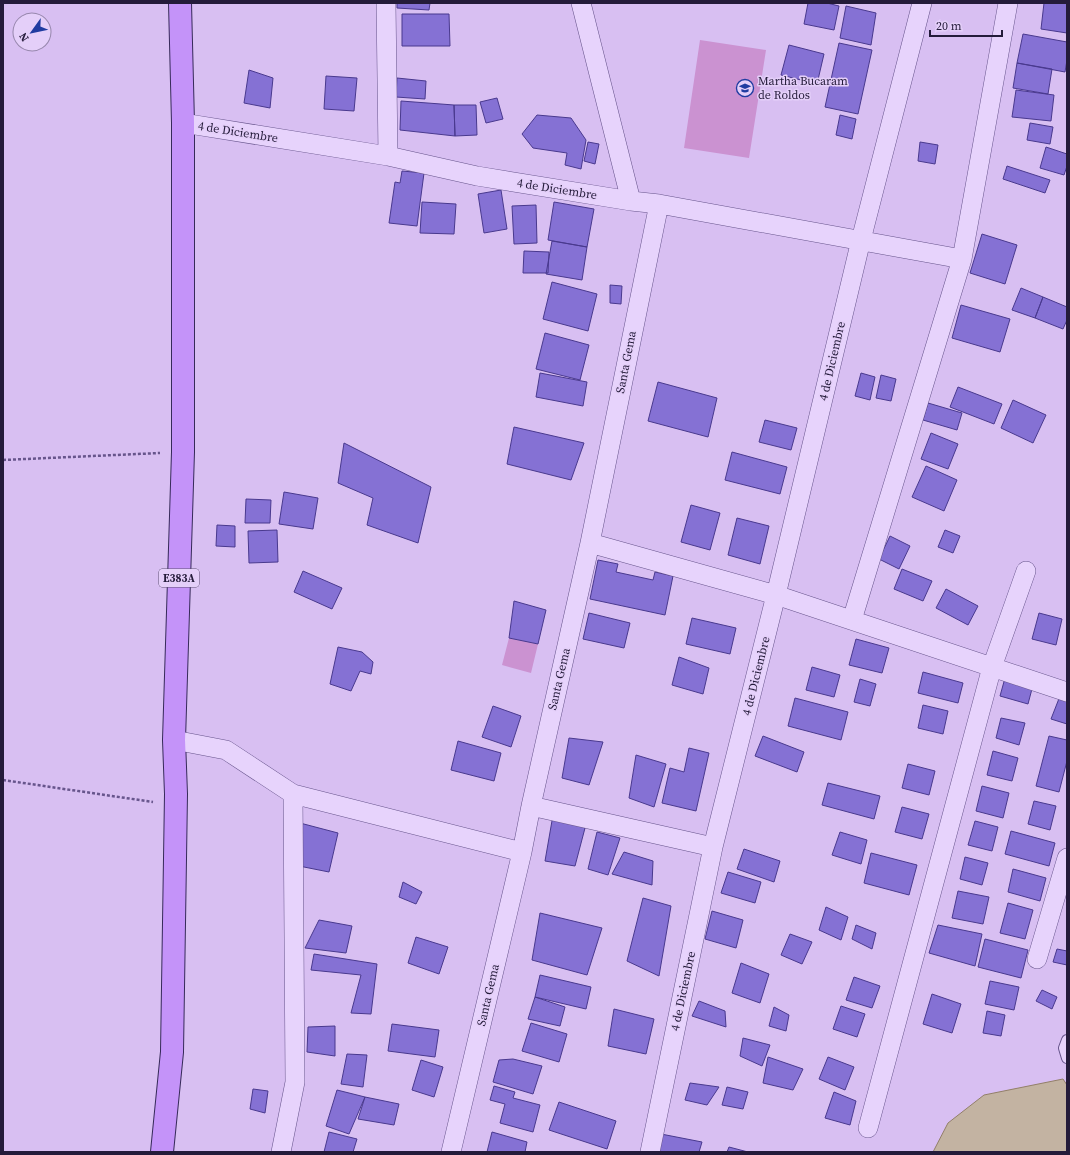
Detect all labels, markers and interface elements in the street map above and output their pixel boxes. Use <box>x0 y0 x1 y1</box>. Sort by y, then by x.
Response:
north arrow <box>12 12 52 52</box>
scale bar <box>930 12 1002 38</box>
text: 20 m <box>936 18 962 34</box>
text: N <box>16 30 33 45</box>
place label: Martha Bucaram de Roldos <box>758 73 848 103</box>
school or university icon: Martha Bucaram de Roldos <box>735 78 755 98</box>
street label: 4 de Diciembre <box>197 118 279 146</box>
street label: 4 de Diciembre <box>516 175 598 203</box>
street label: 4 de Diciembre <box>815 320 849 402</box>
street label: Santa Gema <box>612 328 640 395</box>
road number: E383A <box>159 569 199 587</box>
street label: 4 de Diciembre <box>738 635 774 717</box>
street label: Santa Gema <box>544 645 574 712</box>
street label: 4 de Diciembre <box>667 950 699 1032</box>
street label: Santa Gema <box>473 961 503 1028</box>

